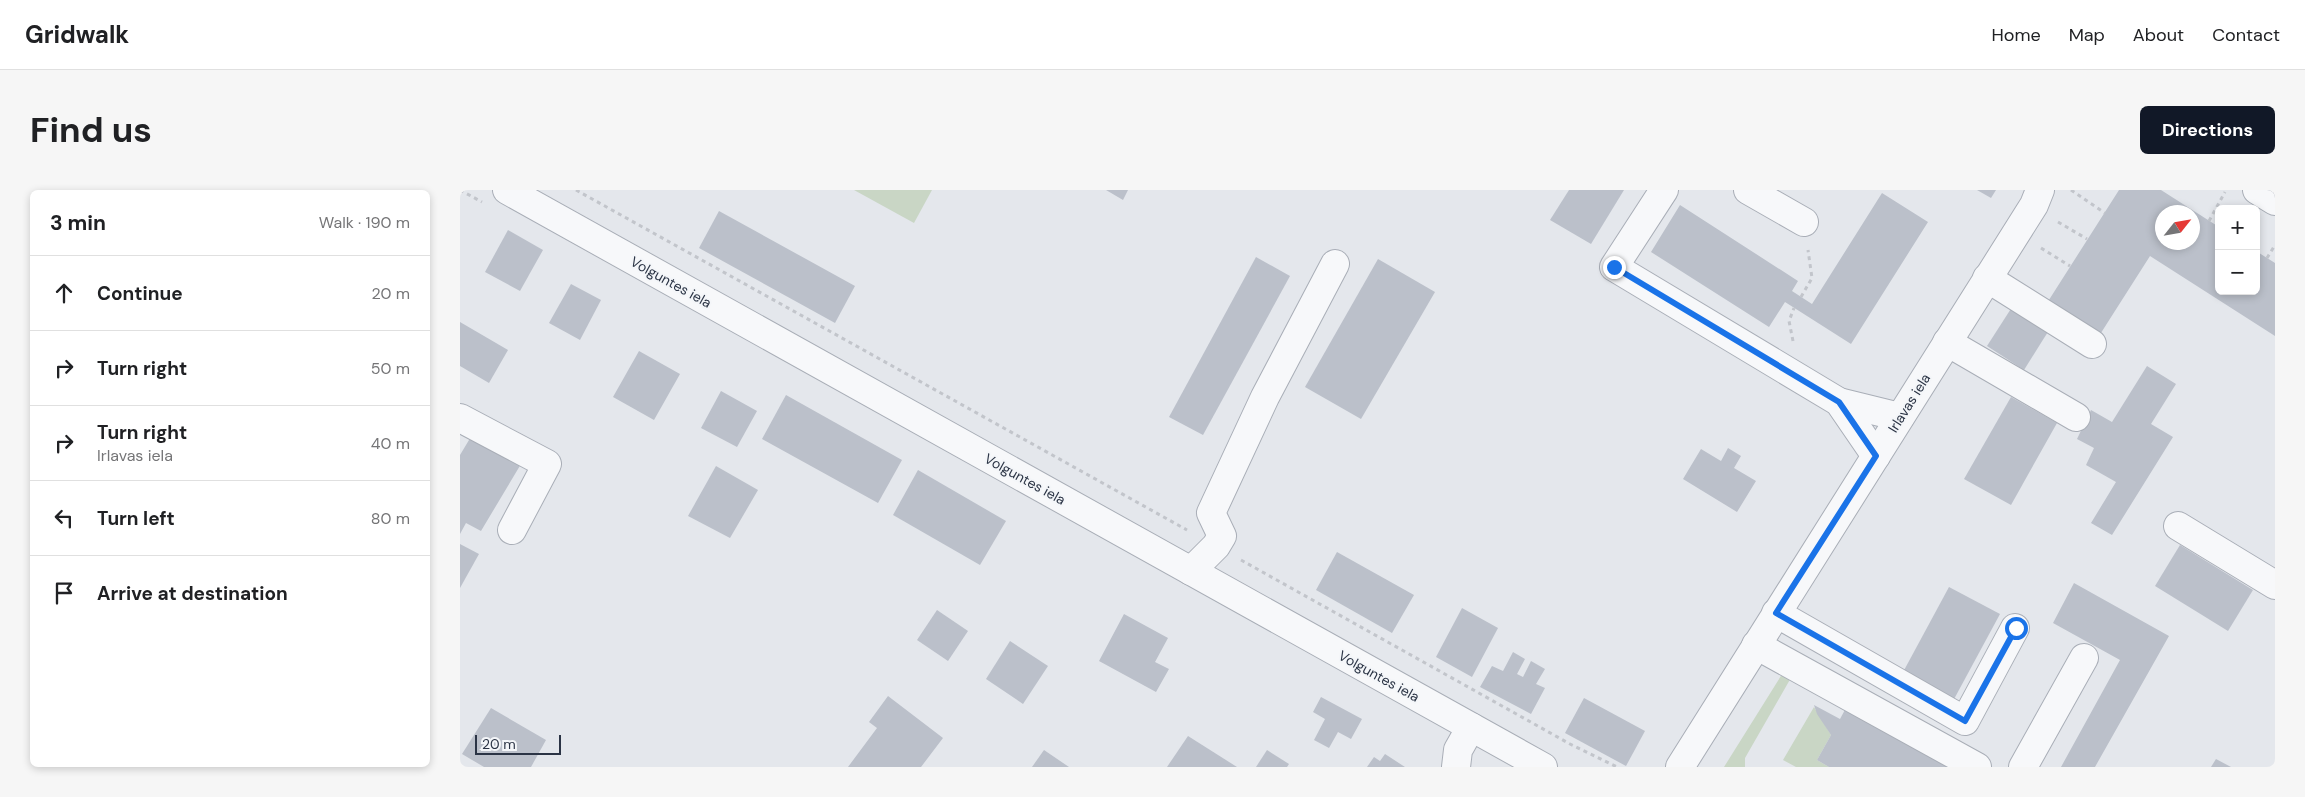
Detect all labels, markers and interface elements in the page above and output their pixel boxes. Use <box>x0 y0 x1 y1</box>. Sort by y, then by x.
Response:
text: Gridwalk <box>25 19 129 50</box>
text: Home <box>1991 23 2041 47</box>
text: Map <box>2069 23 2105 47</box>
text: About <box>2133 23 2184 47</box>
text: Contact <box>2212 23 2280 47</box>
button: Directions <box>2140 106 2275 154</box>
text: Find us <box>30 107 152 153</box>
north arrow <box>2155 205 2200 250</box>
map controls <box>2215 205 2260 295</box>
button: + <box>2215 205 2260 250</box>
text: 3 min <box>50 209 106 237</box>
text: Walk · 190 m <box>319 212 410 233</box>
button: − <box>2215 250 2260 295</box>
street label: Volguntes iela <box>627 252 715 312</box>
route end <box>1603 256 1626 279</box>
icon: ahead <box>50 279 78 307</box>
text: Continue <box>97 281 183 306</box>
text: 20 m <box>371 283 410 304</box>
icon: right <box>50 354 78 382</box>
text: Turn right <box>97 356 187 381</box>
text: 50 m <box>371 358 410 379</box>
street label: Irlavas iela <box>1884 370 1934 436</box>
text: Turn right <box>97 420 187 445</box>
icon: right <box>50 429 78 457</box>
text: 40 m <box>371 433 410 454</box>
text: Irlavas iela <box>97 445 173 466</box>
street label: Volguntes iela <box>981 449 1069 509</box>
icon: left <box>50 504 78 532</box>
text: Turn left <box>97 506 175 531</box>
text: 80 m <box>371 508 410 529</box>
icon: arrive <box>50 579 78 607</box>
text: Arrive at destination <box>97 581 288 606</box>
route start <box>2005 617 2028 640</box>
street label: Volguntes iela <box>1335 646 1423 706</box>
scale bar <box>475 732 561 755</box>
text: 20 m <box>482 735 516 753</box>

